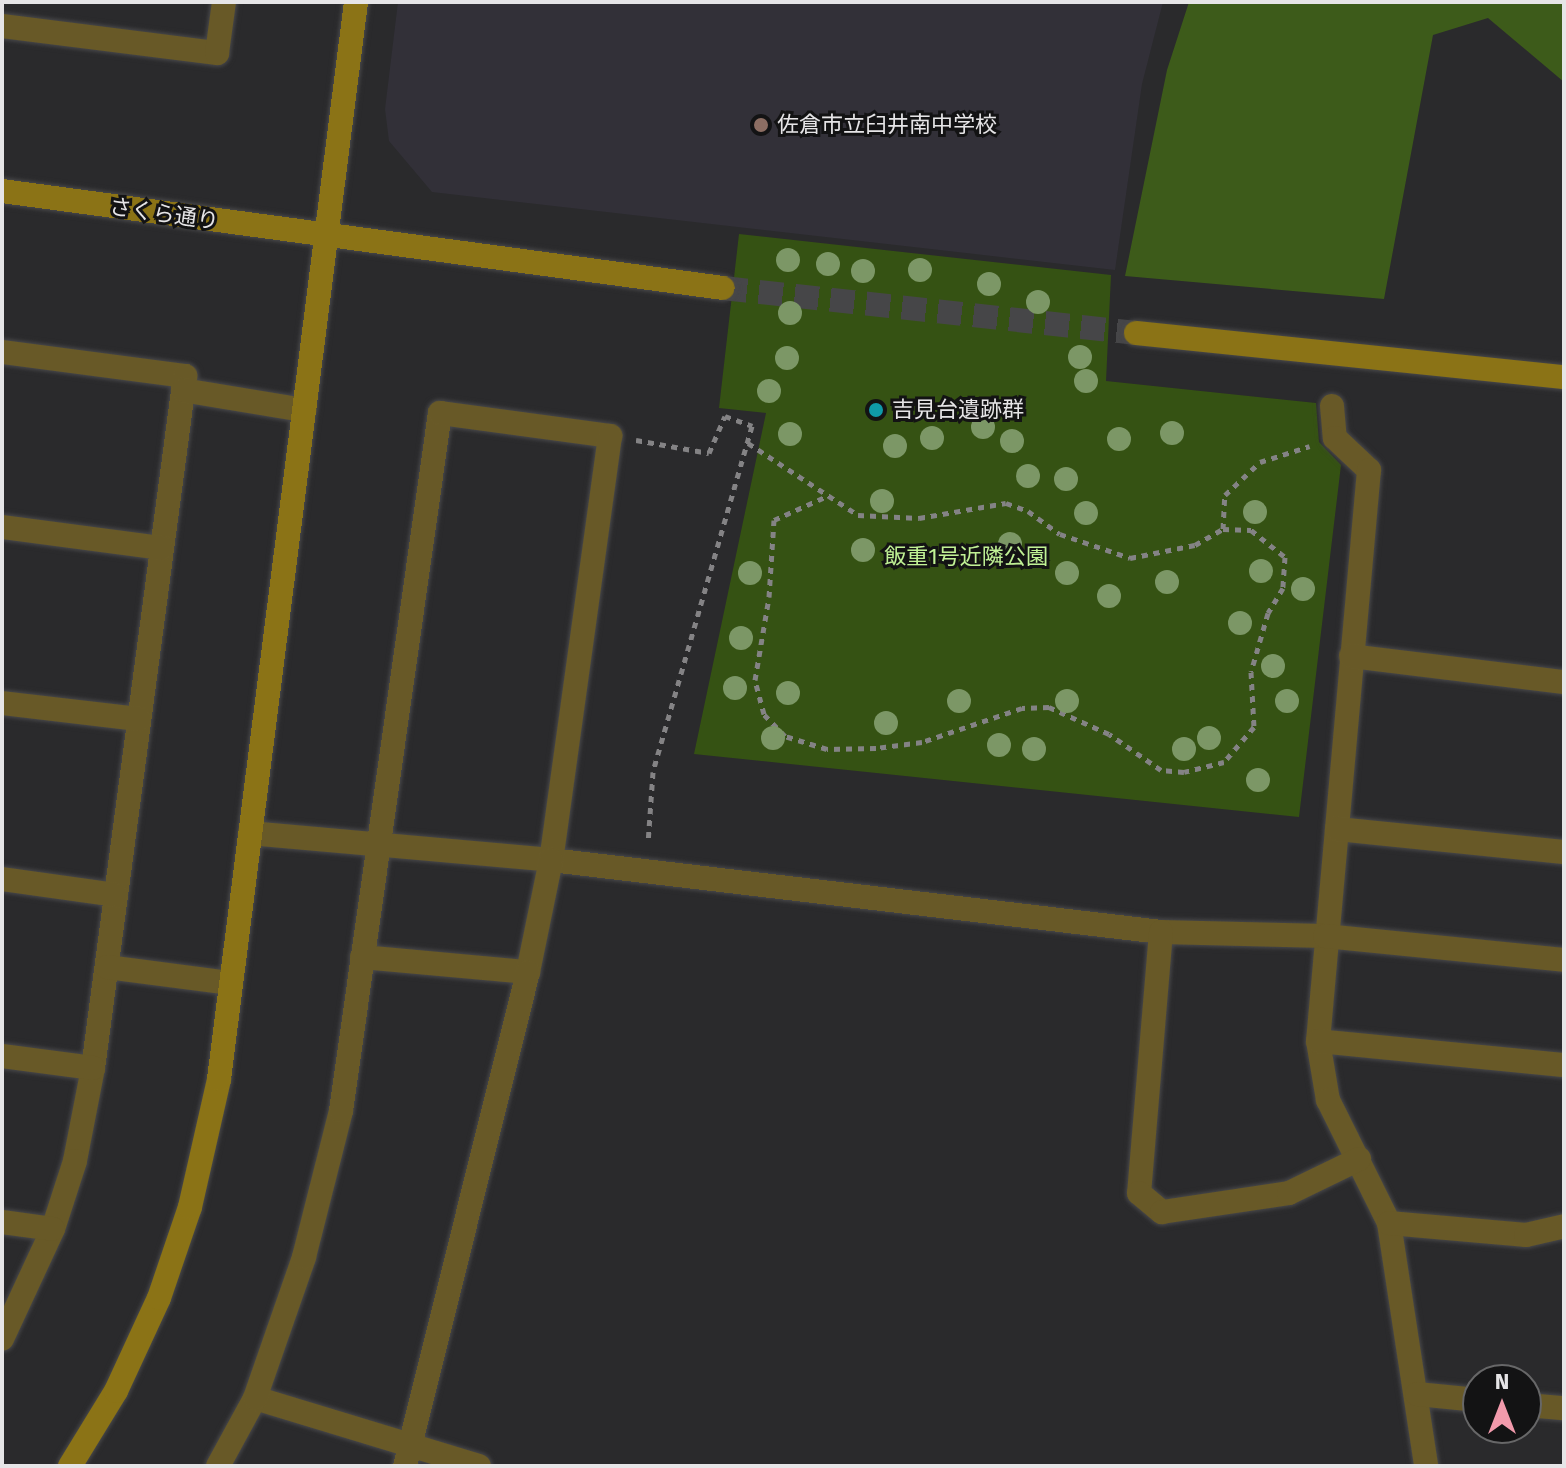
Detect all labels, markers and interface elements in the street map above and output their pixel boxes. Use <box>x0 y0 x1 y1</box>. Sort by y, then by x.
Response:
place label: 佐倉市立臼井南中学校 <box>777 112 997 138</box>
marker: 佐倉市立臼井南中学校 <box>752 116 770 134</box>
street label: さくら通り <box>108 193 220 235</box>
place label: 吉見台遺跡群 <box>892 397 1024 423</box>
marker: 吉見台遺跡群 <box>867 401 885 419</box>
park label: 飯重1号近隣公園 <box>884 544 1048 570</box>
north arrow <box>1462 1364 1542 1444</box>
text: N <box>1495 1368 1509 1395</box>

